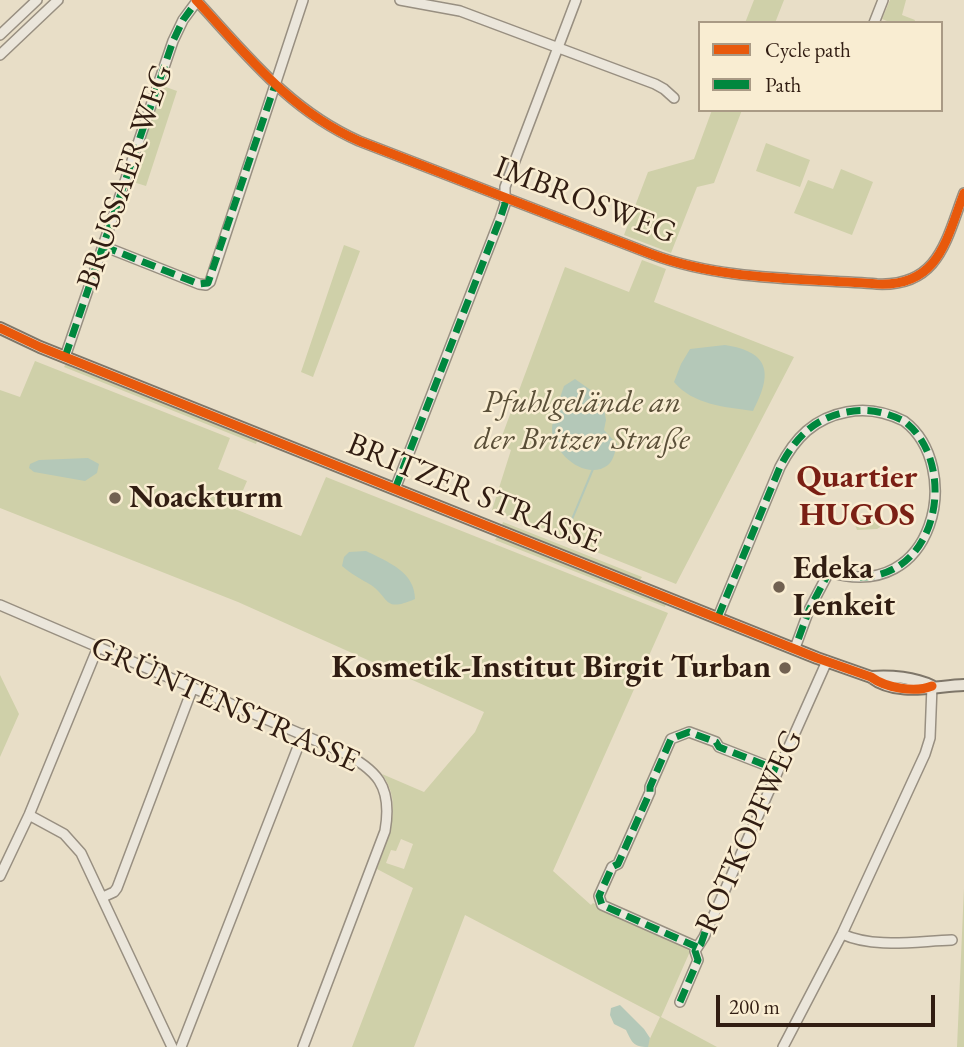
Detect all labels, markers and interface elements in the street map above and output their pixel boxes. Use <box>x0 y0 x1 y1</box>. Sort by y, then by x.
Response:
legend <box>698 21 943 112</box>
text: Cycle path <box>765 36 851 63</box>
street label: BRUSSAER WEG <box>70 60 182 294</box>
text: Path <box>765 71 801 98</box>
street label: IMBROSWEG <box>489 149 681 253</box>
park label: Pfuhlgelände an der Britzer Straße <box>474 384 690 459</box>
street label: BRITZER STRASSE <box>341 425 607 563</box>
district label: Quartier HUGOS <box>797 458 917 536</box>
place label: Noackturm <box>129 479 283 517</box>
marker: Noackturm <box>107 490 123 506</box>
place label: Edeka Lenkeit <box>793 550 895 625</box>
marker: Edeka Lenkeit <box>771 579 787 595</box>
street label: GRÜNTENSTRASSE <box>85 628 365 782</box>
place label: Kosmetik-Institut Birgit Turban <box>332 649 771 687</box>
marker: Kosmetik-Institut Birgit Turban <box>777 660 793 676</box>
street label: ROTKOPFWEG <box>688 724 812 940</box>
scale bar <box>719 981 938 1025</box>
text: 200 m <box>729 993 780 1020</box>

